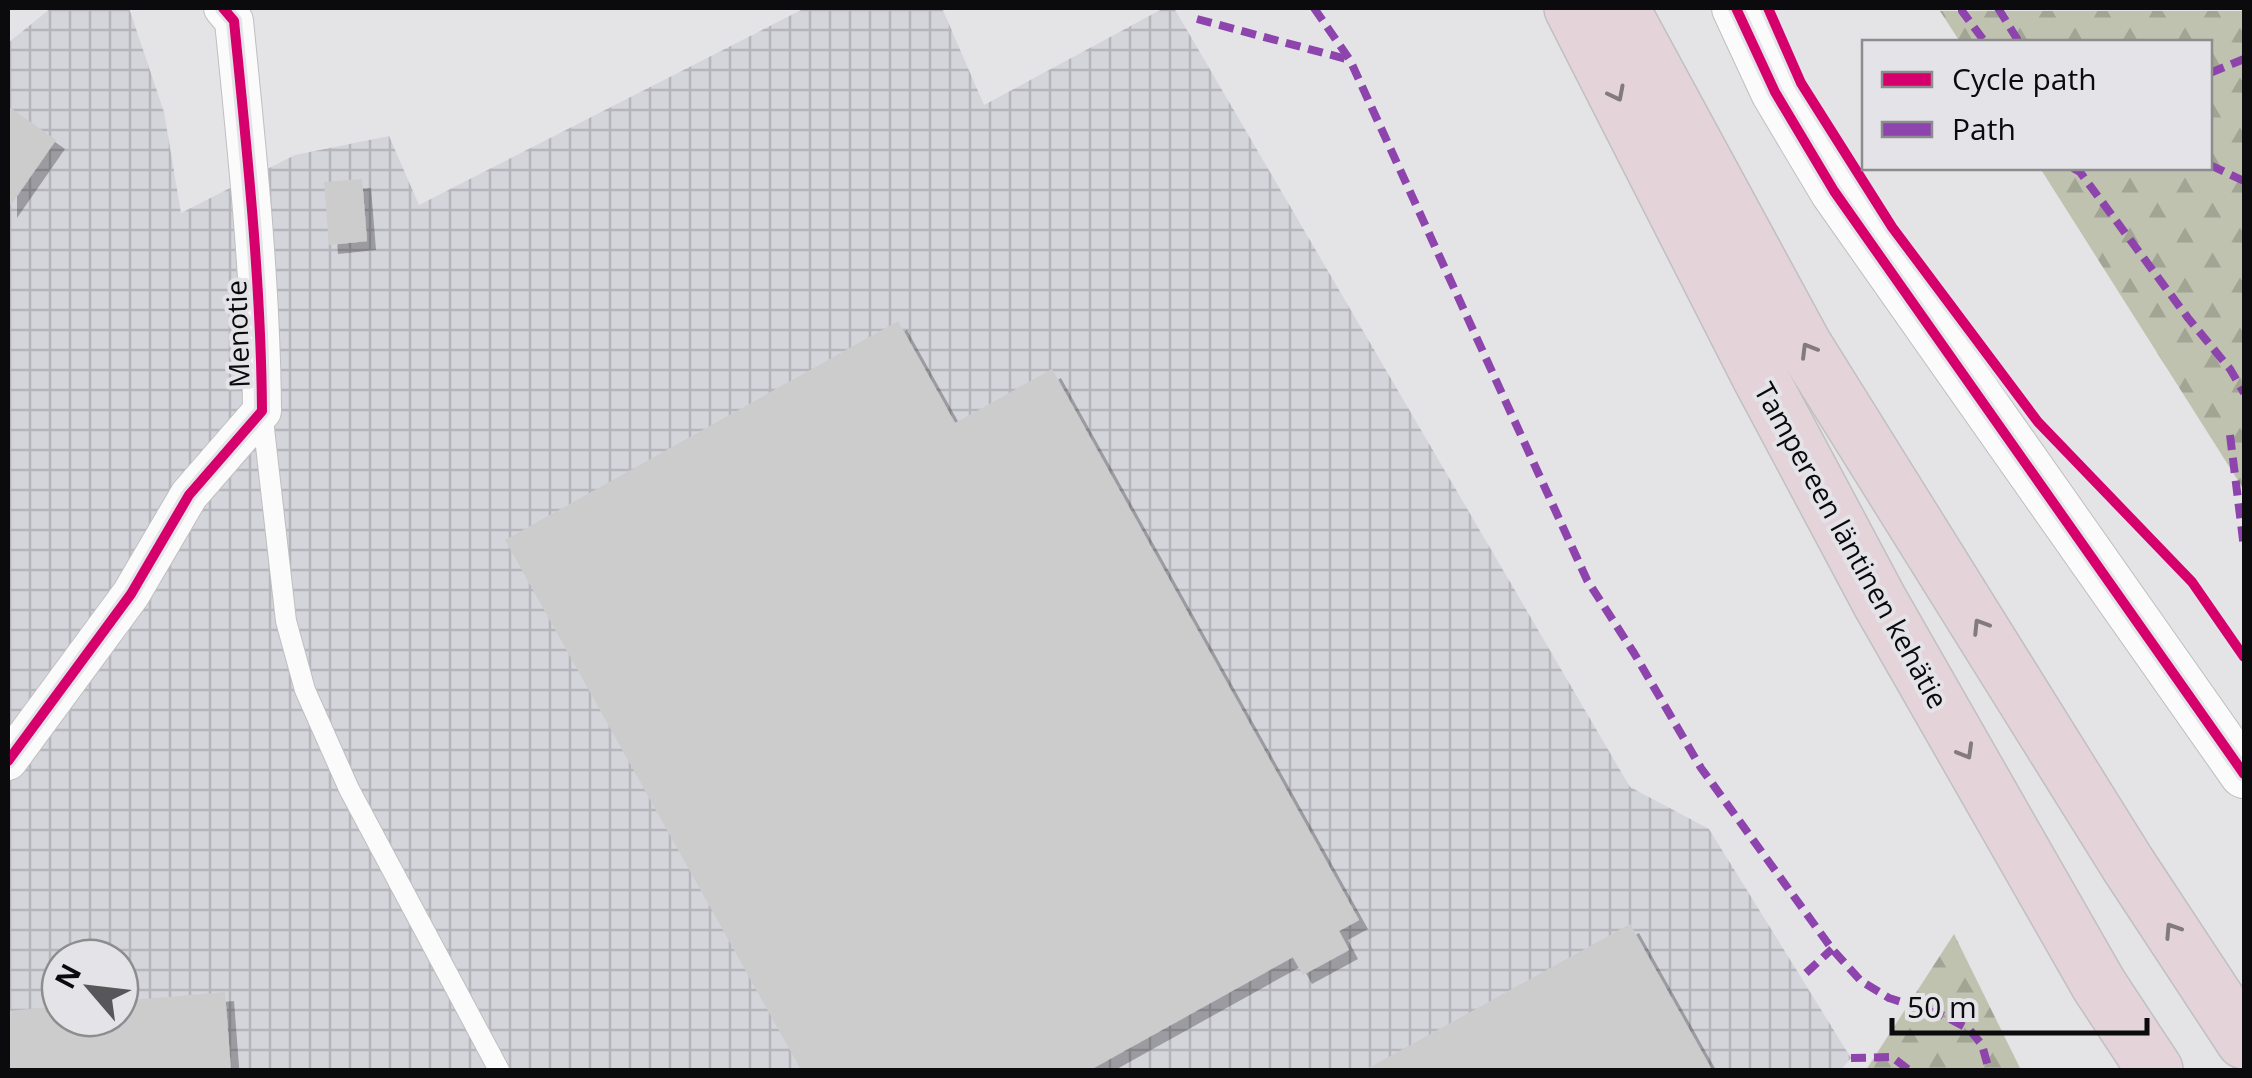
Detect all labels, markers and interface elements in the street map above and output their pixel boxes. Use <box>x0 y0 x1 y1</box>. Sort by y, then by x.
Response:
legend <box>1862 40 2212 170</box>
text: Cycle path <box>1952 58 2097 99</box>
one-way arrow <box>1605 84 1624 102</box>
text: Path <box>1952 108 2016 149</box>
street label: Menotie <box>216 280 258 388</box>
one-way arrow <box>1801 343 1820 361</box>
street label: Tampereen läntinen kehätie <box>1746 375 1958 715</box>
one-way arrow <box>1973 619 1992 637</box>
one-way arrow <box>1954 741 1973 759</box>
one-way arrow <box>2165 923 2184 941</box>
north arrow <box>40 938 140 1038</box>
text: N <box>45 957 89 995</box>
scale bar <box>1892 973 2147 1035</box>
text: 50 m <box>1907 986 1977 1027</box>

